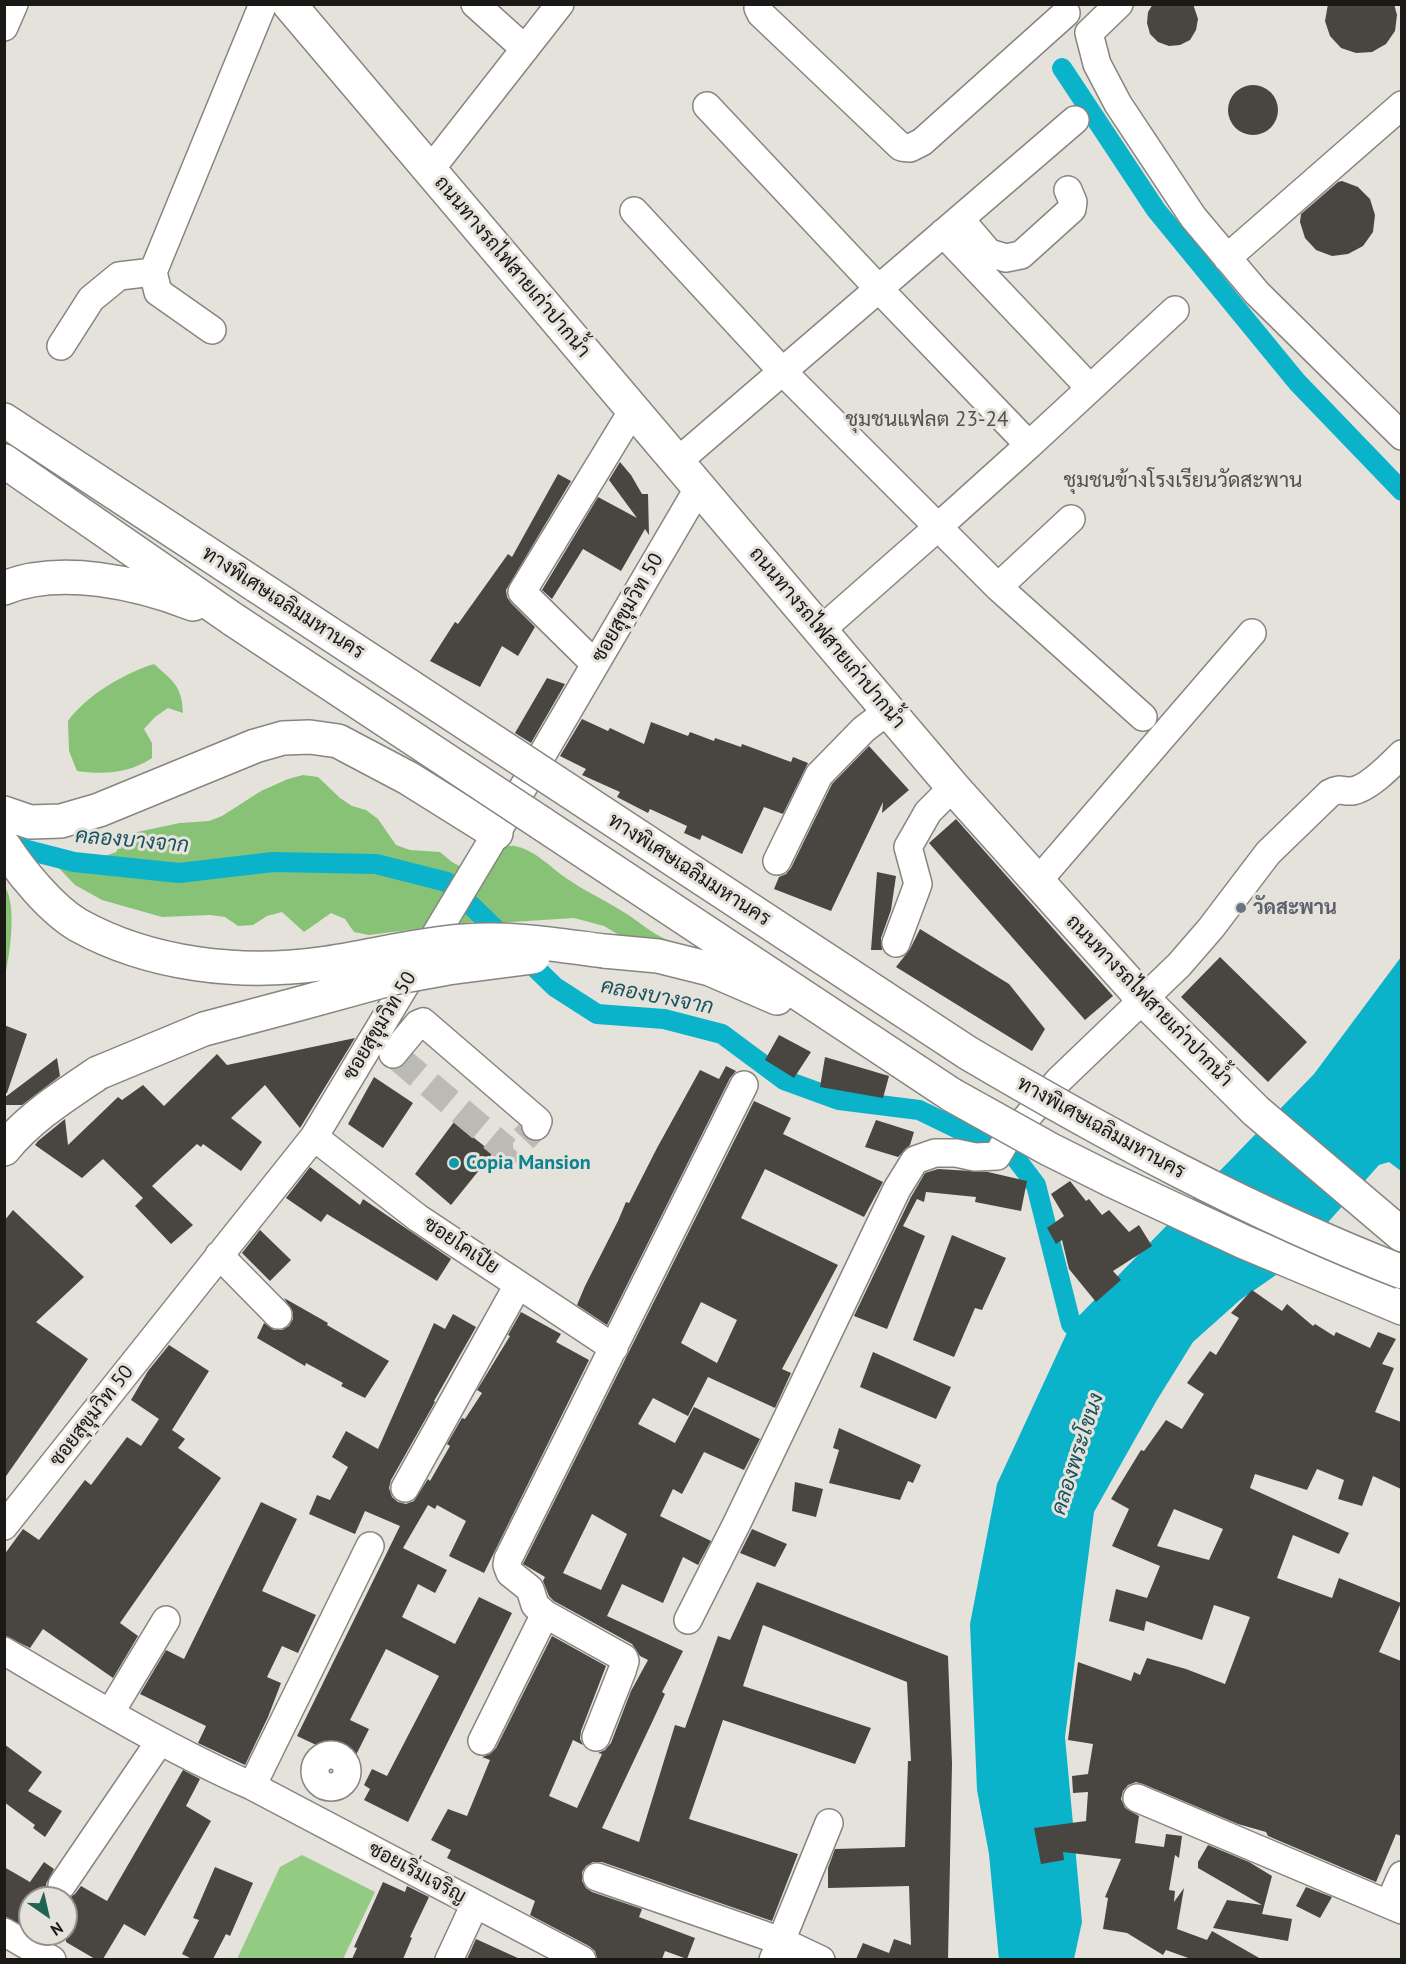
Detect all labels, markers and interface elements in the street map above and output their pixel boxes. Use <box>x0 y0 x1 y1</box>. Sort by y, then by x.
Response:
street label: ถนนทางรถไฟสายเก่าปากน้ำ <box>429 171 595 363</box>
district label: ชุมชนแฟลต 23-24 <box>846 407 1008 433</box>
district label: ชุมชนข้างโรงเรียนวัดสะพาน <box>1064 468 1302 494</box>
street label: ทางพิเศษเฉลิมมหานคร <box>197 542 369 664</box>
street label: ถนนทางรถไฟสายเก่าปากน้ำ <box>744 542 910 734</box>
street label: ซอยสุขุมวิท 50 <box>587 549 669 667</box>
street label: ทางพิเศษเฉลิมมหานคร <box>603 809 775 931</box>
water label: คลองบางจาก <box>74 823 190 859</box>
place label: วัดสะพาน <box>1253 896 1337 920</box>
marker: วัดสะพาน <box>1234 901 1248 915</box>
street label: ถนนทางรถไฟสายเก่าปากน้ำ <box>1061 910 1237 1092</box>
street label: ซอยสุขุมวิท 50 <box>338 968 422 1084</box>
water label: คลองบางจาก <box>599 974 715 1020</box>
street label: ทางพิเศษเฉลิมมหานคร <box>1013 1072 1189 1184</box>
place label: Copia Mansion <box>466 1151 591 1175</box>
marker: Copia Mansion <box>447 1156 461 1170</box>
street label: ซอยโคเปีย <box>419 1212 503 1280</box>
street label: ซอยสุขุมวิท 50 <box>45 1361 139 1471</box>
water label: คลองพระโขนง <box>1046 1390 1110 1518</box>
street label: ซอยเริ่มเจริญ <box>364 1837 470 1909</box>
north arrow <box>18 1886 78 1946</box>
text: N <box>47 1918 67 1940</box>

